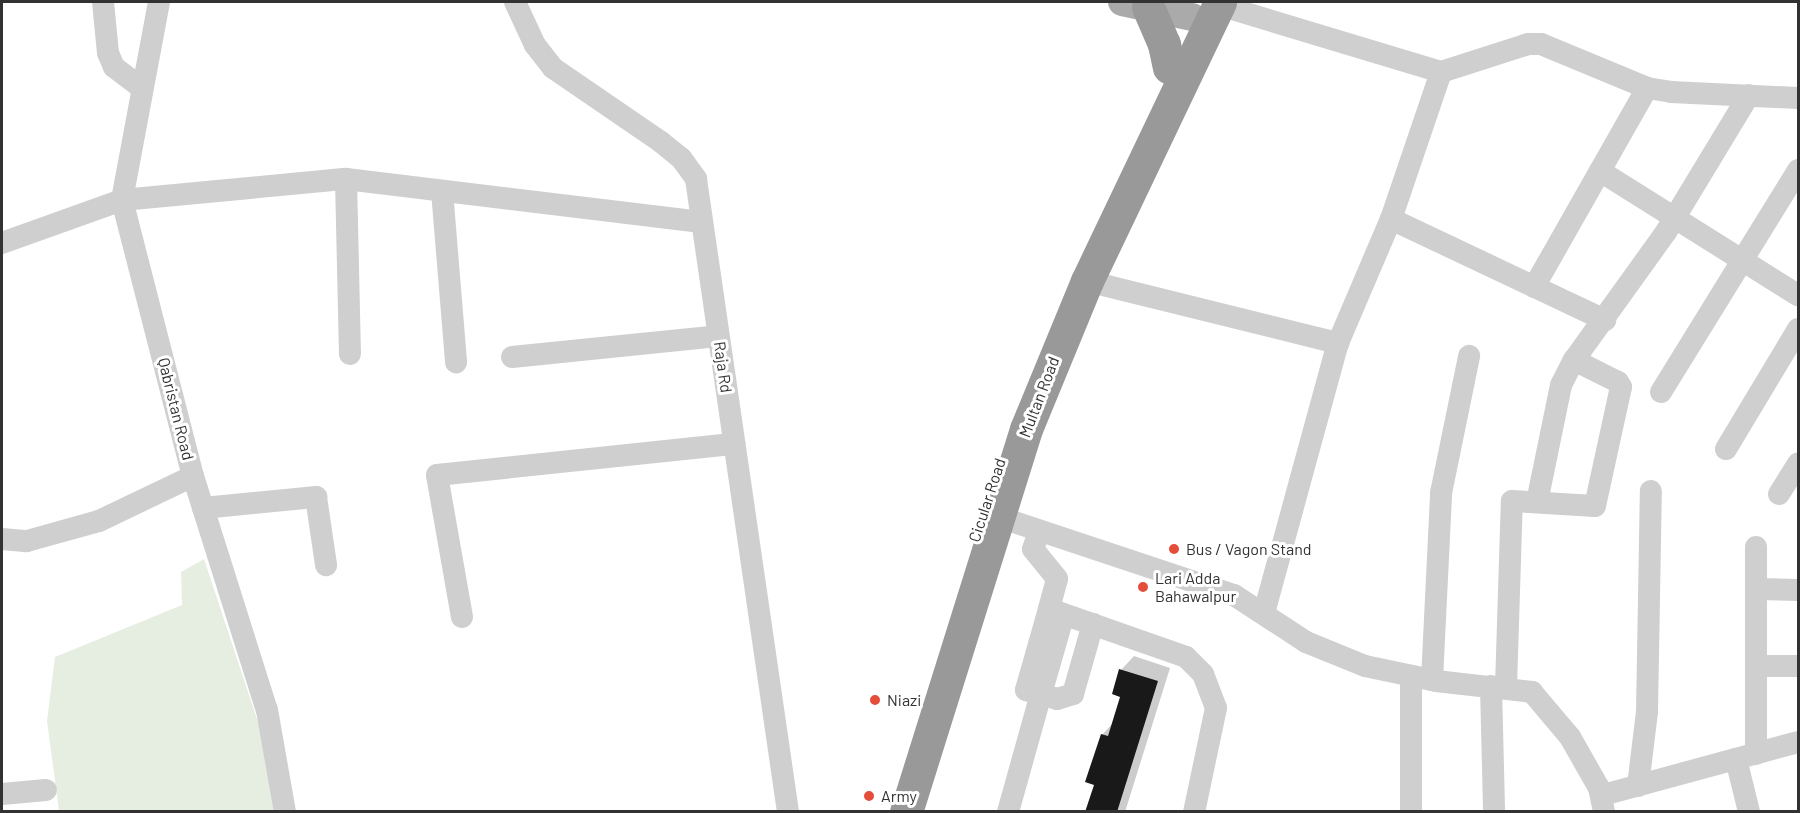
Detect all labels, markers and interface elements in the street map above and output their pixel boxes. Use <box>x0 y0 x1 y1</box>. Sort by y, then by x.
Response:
street label: Raja Rd <box>710 340 736 394</box>
street label: Multan Road <box>1015 354 1063 440</box>
street label: Qabristan Road <box>154 356 198 462</box>
street label: Cicular Road <box>964 456 1010 544</box>
place label: Bus / Vagon Stand <box>1186 539 1311 559</box>
marker: Bus / Vagon Stand <box>1167 542 1181 556</box>
place label: Lari Adda Bahawalpur <box>1155 568 1236 606</box>
marker: Lari Adda Bahawalpur <box>1136 580 1150 594</box>
place label: Niazi <box>887 690 921 710</box>
marker: Niazi <box>868 693 882 707</box>
place label: Army <box>881 786 917 806</box>
marker: Army <box>862 789 876 803</box>

